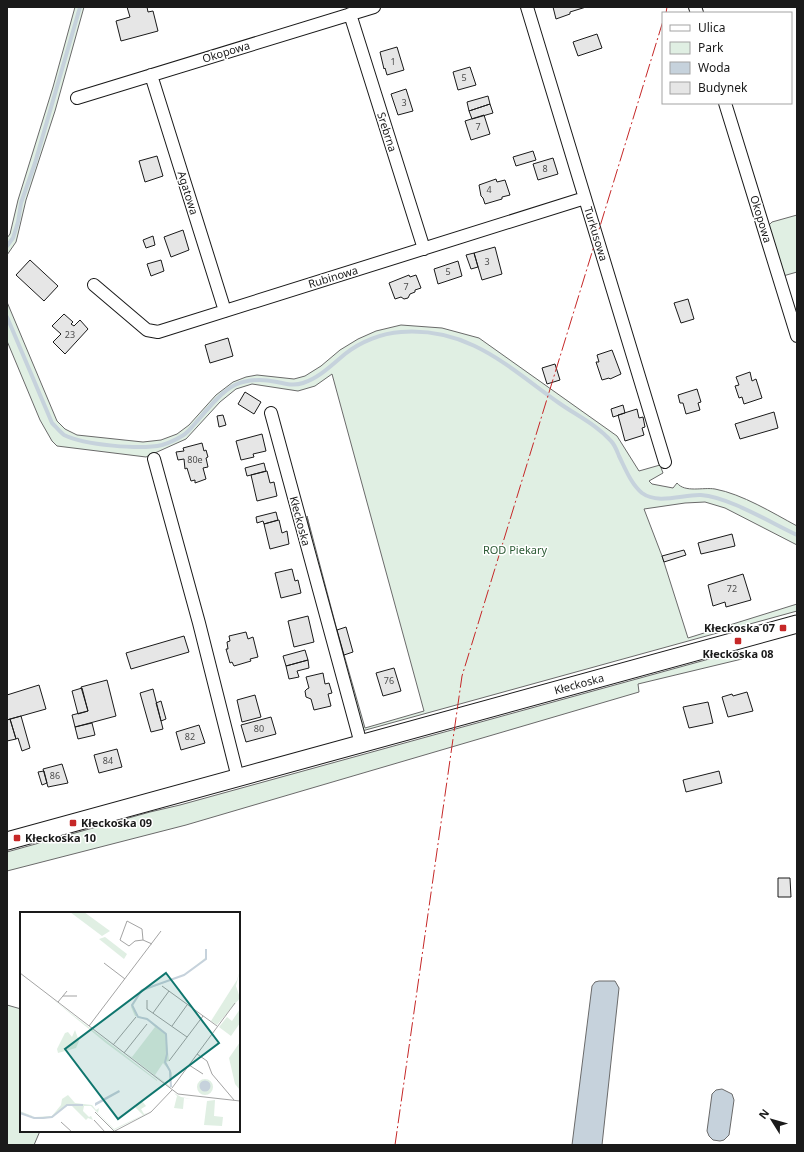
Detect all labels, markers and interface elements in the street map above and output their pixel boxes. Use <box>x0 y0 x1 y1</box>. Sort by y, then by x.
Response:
legend <box>662 12 792 104</box>
text: Ulica <box>698 19 725 36</box>
street label: Okopowa <box>200 37 252 66</box>
text: Park <box>698 39 724 56</box>
house number: 1 <box>390 55 396 68</box>
text: Woda <box>698 59 730 76</box>
house number: 5 <box>461 71 467 84</box>
text: Budynek <box>698 79 748 96</box>
house number: 3 <box>401 96 407 109</box>
street label: Srebrna <box>374 110 401 154</box>
house number: 7 <box>475 120 481 133</box>
house number: 8 <box>542 162 548 175</box>
street label: Agatowa <box>175 169 202 217</box>
house number: 4 <box>486 183 492 196</box>
street label: Okopowa <box>747 193 776 245</box>
street label: Turkusowa <box>581 205 612 263</box>
house number: 3 <box>484 255 490 268</box>
street label: Rubinowa <box>306 262 360 291</box>
house number: 5 <box>445 265 451 278</box>
house number: 7 <box>403 280 409 293</box>
house number: 23 <box>65 328 75 341</box>
house number: 80e <box>187 453 203 466</box>
street label: Kłeckoska <box>287 494 314 547</box>
park label: ROD Piekary <box>483 542 547 557</box>
house number: 72 <box>727 582 737 595</box>
place label: Kłeckoska 07 <box>704 620 775 635</box>
marker: Kłeckoska 07 <box>778 623 788 633</box>
marker: Kłeckoska 08 <box>733 636 743 646</box>
place label: Kłeckoska 08 <box>703 646 773 661</box>
street label: Kłeckoska <box>552 670 605 697</box>
house number: 76 <box>384 674 394 687</box>
house number: 80 <box>254 722 264 735</box>
house number: 82 <box>185 730 195 743</box>
house number: 84 <box>103 754 113 767</box>
house number: 86 <box>50 769 60 782</box>
place label: Kłeckoska 09 <box>81 815 152 830</box>
marker: Kłeckoska 09 <box>68 818 78 828</box>
place label: Kłeckoska 10 <box>25 830 96 845</box>
marker: Kłeckoska 10 <box>12 833 22 843</box>
inset map <box>20 912 240 1132</box>
north arrow <box>752 1100 792 1140</box>
text: N <box>755 1106 772 1122</box>

